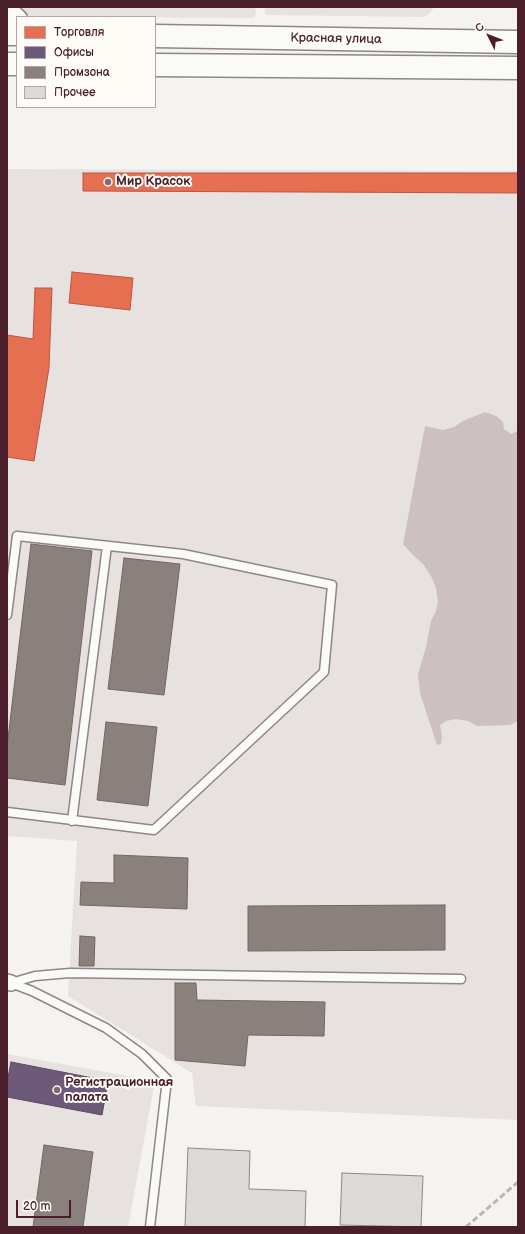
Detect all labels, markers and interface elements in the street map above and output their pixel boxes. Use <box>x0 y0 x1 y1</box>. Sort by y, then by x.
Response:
legend <box>16 16 156 108</box>
north arrow <box>469 16 509 56</box>
text: С <box>472 20 487 35</box>
text: Торговля <box>54 25 104 40</box>
street label: Красная улица <box>290 30 382 48</box>
text: Офисы <box>54 45 94 60</box>
text: Промзона <box>54 65 110 80</box>
text: Прочее <box>54 85 96 100</box>
place label: Мир Красок <box>116 174 190 190</box>
marker: Мир Красок <box>103 177 113 187</box>
place label: Регистрационная палата <box>65 1075 173 1106</box>
marker: Регистрационная палата <box>52 1085 62 1095</box>
scale bar <box>18 1192 73 1218</box>
text: 20 m <box>23 1199 50 1214</box>

